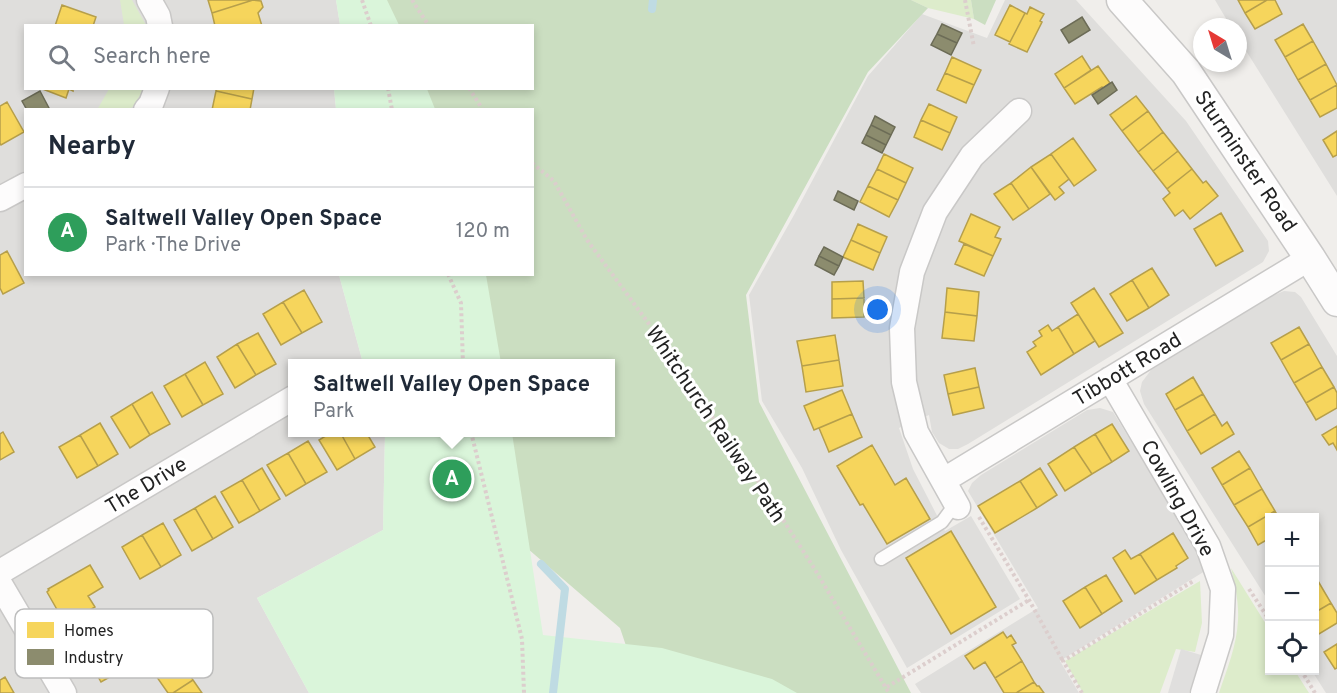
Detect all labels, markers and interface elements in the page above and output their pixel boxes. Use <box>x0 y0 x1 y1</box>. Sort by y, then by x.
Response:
north arrow <box>1193 18 1247 72</box>
search box <box>24 24 534 90</box>
icon: search <box>45 41 78 74</box>
text: Search here <box>93 44 211 71</box>
street label: Sturminster Road <box>1187 86 1302 238</box>
text: Nearby <box>48 131 136 164</box>
text: Saltwell Valley Open Space <box>105 206 382 233</box>
text: A <box>60 219 75 245</box>
text: 120 m <box>456 219 510 245</box>
text: Park · The Drive <box>105 233 241 259</box>
your location <box>863 295 892 324</box>
street label: Whitchurch Railway Path <box>639 321 791 529</box>
street label: Tibbott Road <box>1068 327 1187 413</box>
popup <box>288 359 615 437</box>
text: Saltwell Valley Open Space <box>313 372 590 399</box>
text: Park <box>313 399 354 425</box>
street label: Cowling Drive <box>1133 435 1220 562</box>
street label: The Drive <box>101 451 192 521</box>
pin: A <box>432 456 472 502</box>
map controls <box>1265 513 1319 675</box>
button: + <box>1265 513 1319 567</box>
button: − <box>1265 567 1319 621</box>
legend <box>15 609 213 678</box>
button: locate <box>1265 621 1319 675</box>
text: Homes <box>64 622 114 642</box>
text: Industry <box>64 649 123 669</box>

